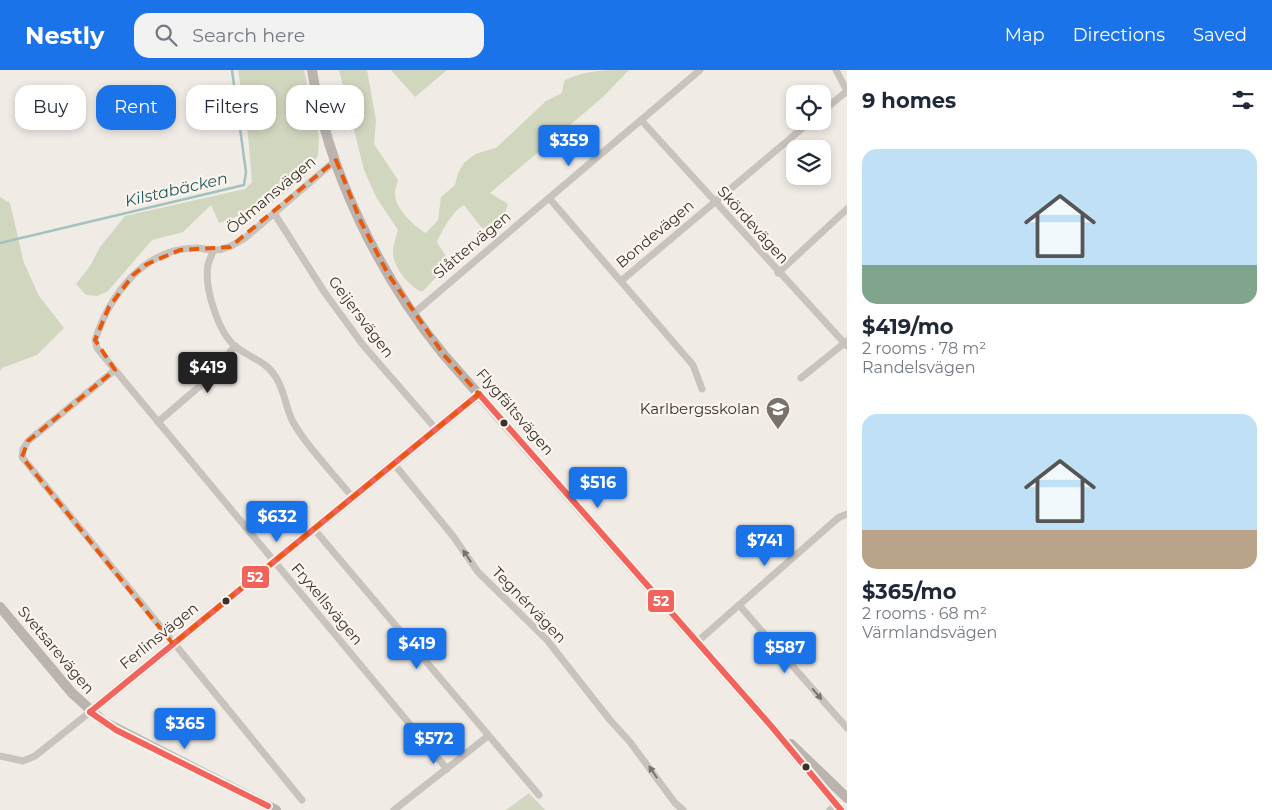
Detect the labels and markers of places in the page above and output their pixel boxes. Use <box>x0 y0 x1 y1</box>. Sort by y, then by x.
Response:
pin: $359 <box>539 124 599 167</box>
pin: $419 <box>178 352 238 394</box>
school or university icon: Karlbergsskolan <box>765 396 791 430</box>
place label: Karlbergsskolan <box>640 399 760 418</box>
unlabelled marker <box>499 418 509 428</box>
pin: $516 <box>568 466 628 509</box>
pin: $632 <box>247 500 307 543</box>
pin: $741 <box>735 524 795 567</box>
unlabelled marker <box>221 596 231 606</box>
pin: $419 <box>387 628 447 670</box>
pin: $587 <box>755 632 815 674</box>
pin: $365 <box>155 708 215 750</box>
pin: $572 <box>404 722 464 765</box>
unlabelled marker <box>801 762 811 772</box>

